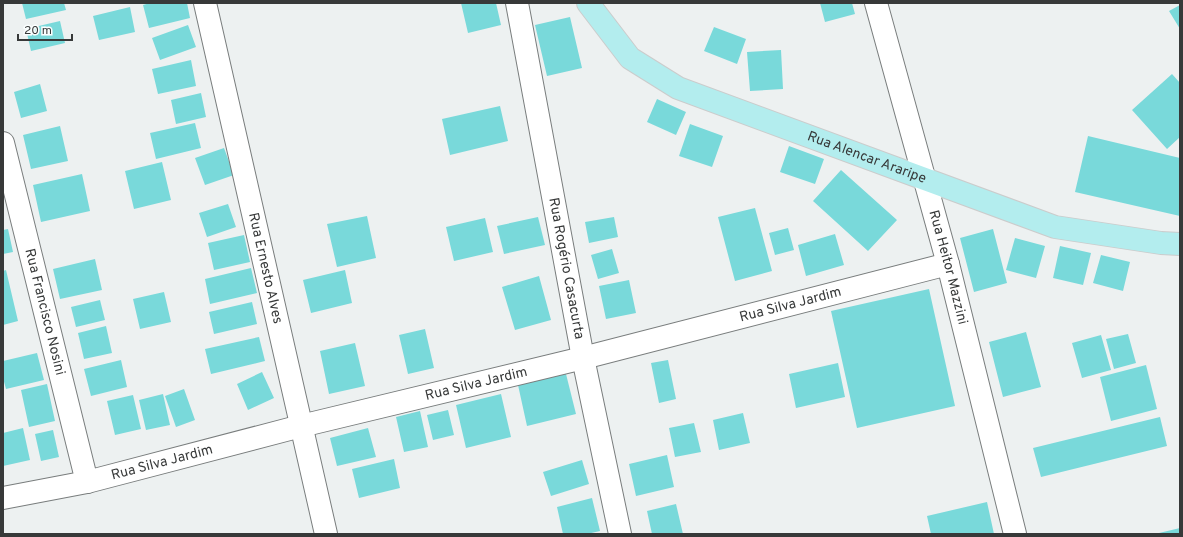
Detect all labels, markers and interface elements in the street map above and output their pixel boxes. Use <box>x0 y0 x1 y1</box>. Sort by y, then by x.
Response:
scale bar <box>18 16 72 42</box>
text: 20 m <box>24 23 52 39</box>
street label: Rua Alencar Araripe <box>805 128 929 187</box>
street label: Rua Rogério Casacurta <box>545 196 588 341</box>
street label: Rua Heitor Mazzini <box>925 208 971 326</box>
street label: Rua Ernesto Alves <box>245 211 286 325</box>
street label: Rua Francisco Nosini <box>21 247 69 377</box>
street label: Rua Silva Jardim <box>738 283 843 326</box>
street label: Rua Silva Jardim <box>423 363 529 404</box>
street label: Rua Silva Jardim <box>109 441 215 484</box>

